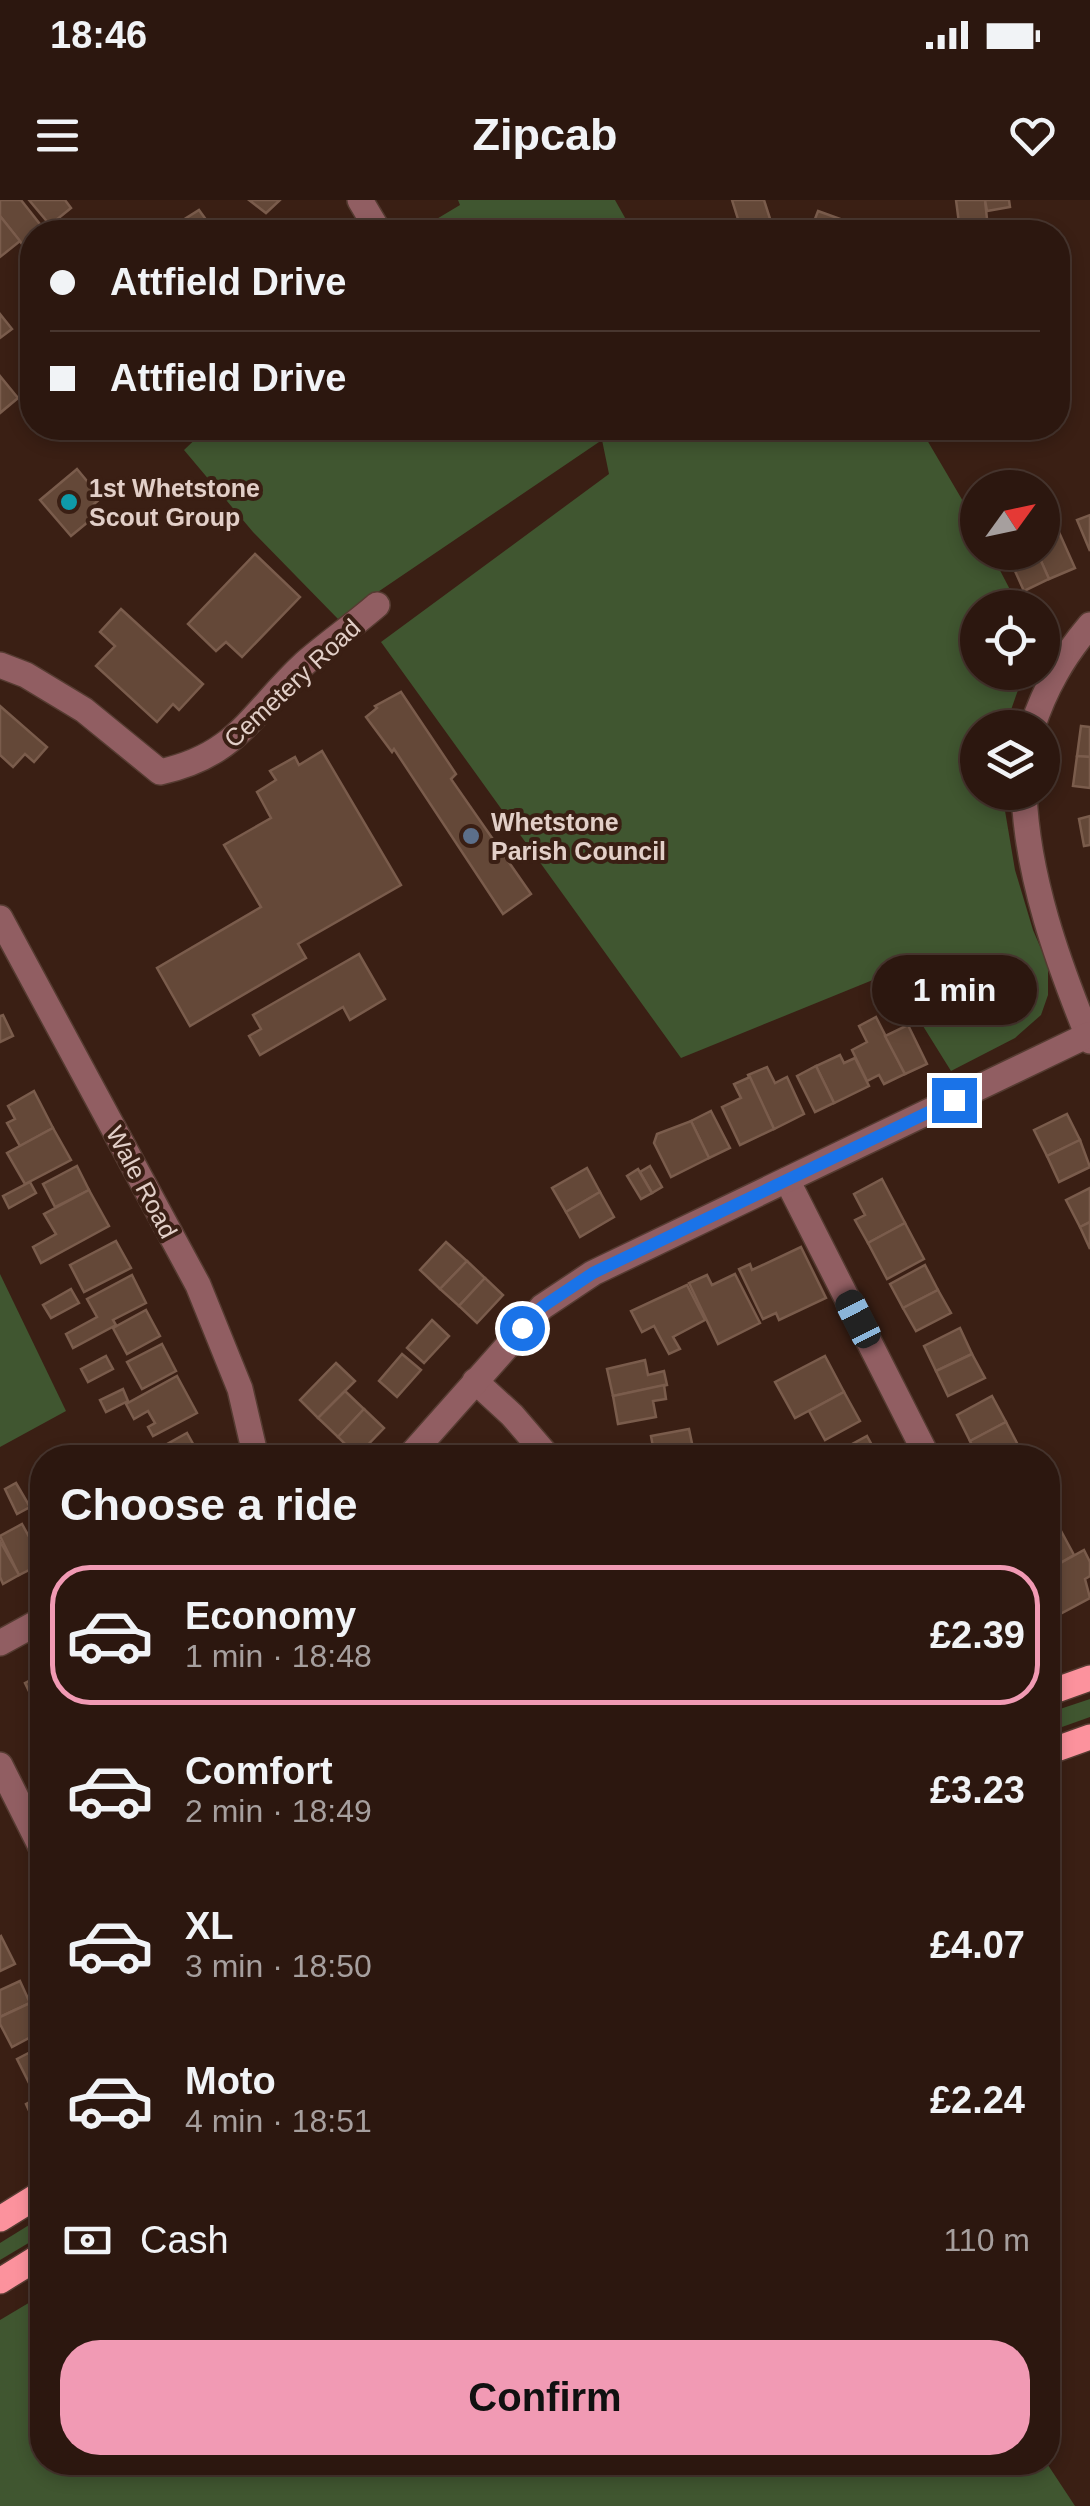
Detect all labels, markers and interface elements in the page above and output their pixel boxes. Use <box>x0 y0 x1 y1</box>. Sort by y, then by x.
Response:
text: 18:46 <box>50 14 147 56</box>
icon: menu <box>30 108 85 163</box>
icon: heart <box>1005 108 1060 163</box>
text: Zipcab <box>472 109 618 160</box>
text: Attfield Drive <box>110 261 346 303</box>
text: Attfield Drive <box>110 357 346 399</box>
north arrow <box>960 470 1060 570</box>
map controls <box>960 470 1060 810</box>
place label: 1st Whetstone Scout Group <box>89 474 260 531</box>
marker: 1st Whetstone Scout Group <box>58 491 80 513</box>
button: locate <box>960 590 1060 690</box>
street label: Cemetery Road <box>218 613 366 753</box>
button: layers <box>960 710 1060 810</box>
place label: Whetstone Parish Council <box>491 808 666 865</box>
marker: Whetstone Parish Council <box>460 825 482 847</box>
callout: 1 min <box>872 955 1036 1025</box>
text: 1 min <box>913 972 996 1008</box>
route end <box>932 1078 977 1123</box>
street label: Wale Road <box>101 1121 183 1243</box>
car <box>831 1285 885 1353</box>
route start <box>500 1306 545 1351</box>
text: Choose a ride <box>60 1479 358 1530</box>
icon: car <box>65 1590 155 1680</box>
text: Economy <box>185 1595 356 1637</box>
text: £2.39 <box>930 1614 1025 1656</box>
text: 1 min · 18:48 <box>185 1638 372 1674</box>
icon: car <box>65 1745 155 1835</box>
text: Comfort <box>185 1750 333 1792</box>
text: £3.23 <box>930 1769 1025 1811</box>
text: 2 min · 18:49 <box>185 1793 372 1829</box>
icon: car <box>65 1900 155 1990</box>
text: XL <box>185 1905 234 1947</box>
text: £4.07 <box>930 1924 1025 1966</box>
text: 3 min · 18:50 <box>185 1948 372 1984</box>
icon: car <box>65 2055 155 2145</box>
text: Moto <box>185 2060 276 2102</box>
text: £2.24 <box>930 2079 1025 2121</box>
text: 4 min · 18:51 <box>185 2103 372 2139</box>
icon: cash <box>60 2213 115 2268</box>
text: Cash <box>140 2219 229 2261</box>
text: 110 m <box>943 2222 1030 2258</box>
button: Confirm <box>60 2340 1030 2455</box>

